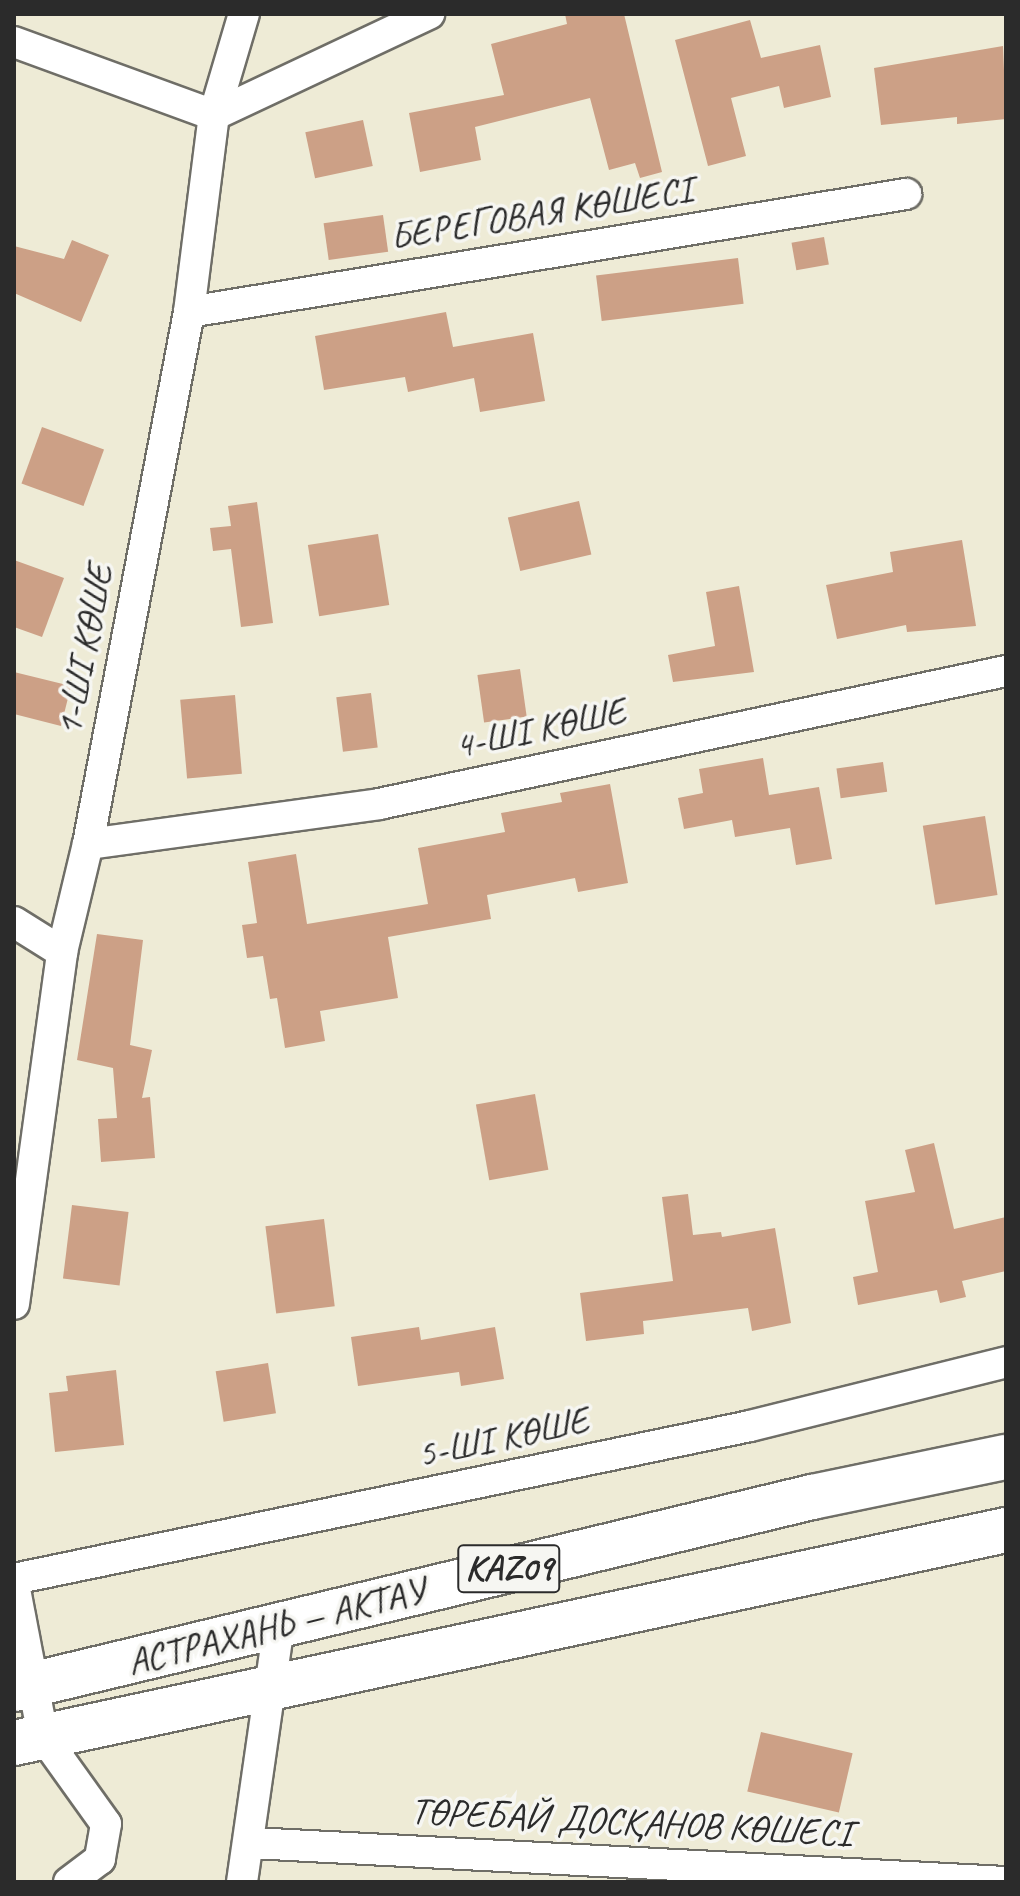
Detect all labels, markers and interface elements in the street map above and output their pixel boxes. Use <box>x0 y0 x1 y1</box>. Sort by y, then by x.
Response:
street label: БЕРЕГОВАЯ КӨШЕСІ <box>387 167 695 259</box>
street label: 1-ШІ КӨШЕ <box>45 560 123 740</box>
street label: 4-ШI КӨШЕ <box>450 688 630 768</box>
street label: 5-ШI КӨШЕ <box>413 1397 593 1477</box>
road number: KAZ09 <box>457 1537 561 1601</box>
street label: АСТРАХАНЬ — АКТАУ <box>122 1567 430 1685</box>
street label: ТӨРЕБАЙ ДОСҚАНОВ КӨШЕСІ <box>409 1788 853 1856</box>

